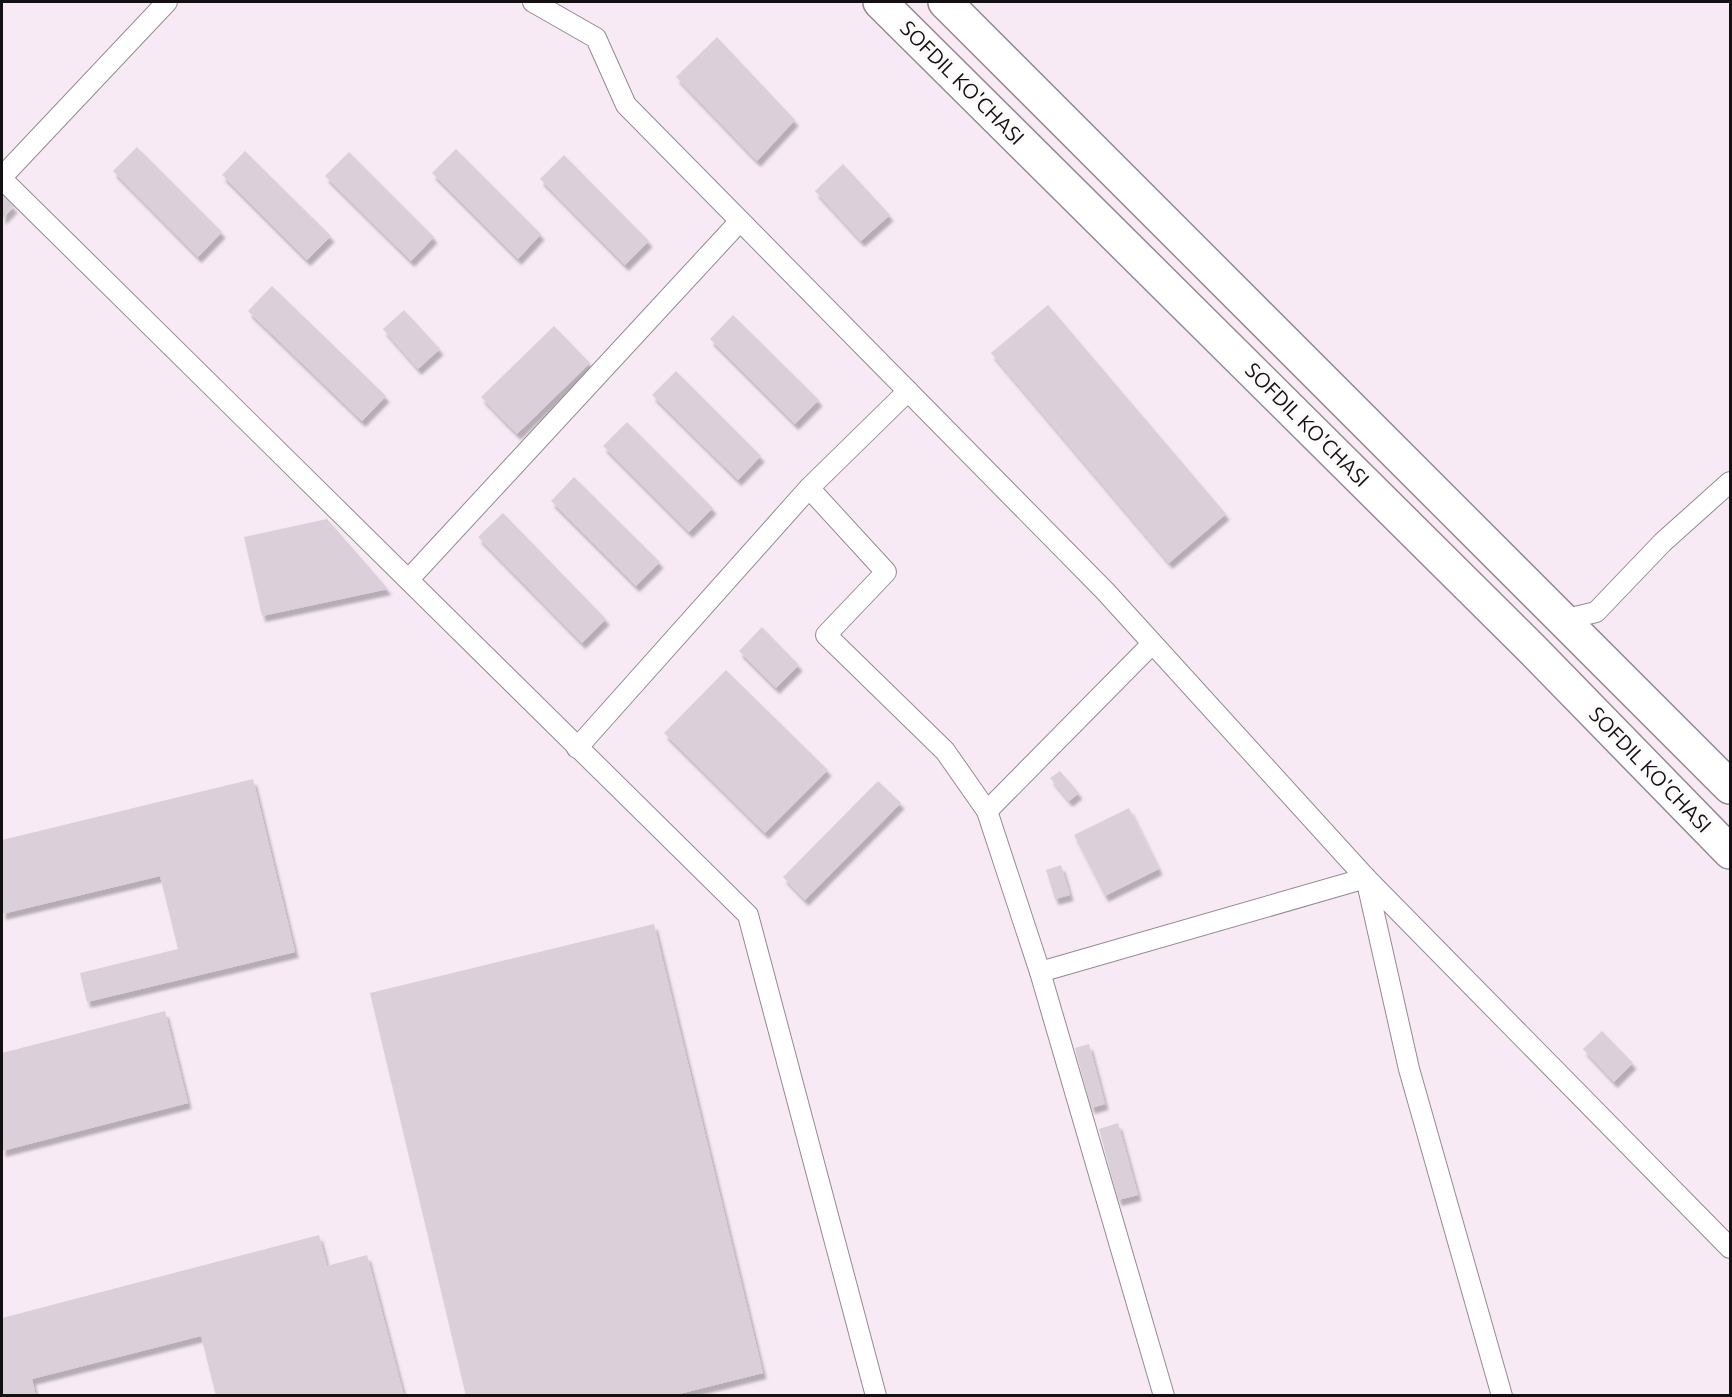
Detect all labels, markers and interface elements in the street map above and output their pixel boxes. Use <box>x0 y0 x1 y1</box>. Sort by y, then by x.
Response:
street label: SOFDIL KO'CHASI <box>896 15 1030 149</box>
street label: SOFDIL KO'CHASI <box>1241 357 1375 491</box>
street label: SOFDIL KO'CHASI <box>1585 702 1717 837</box>

